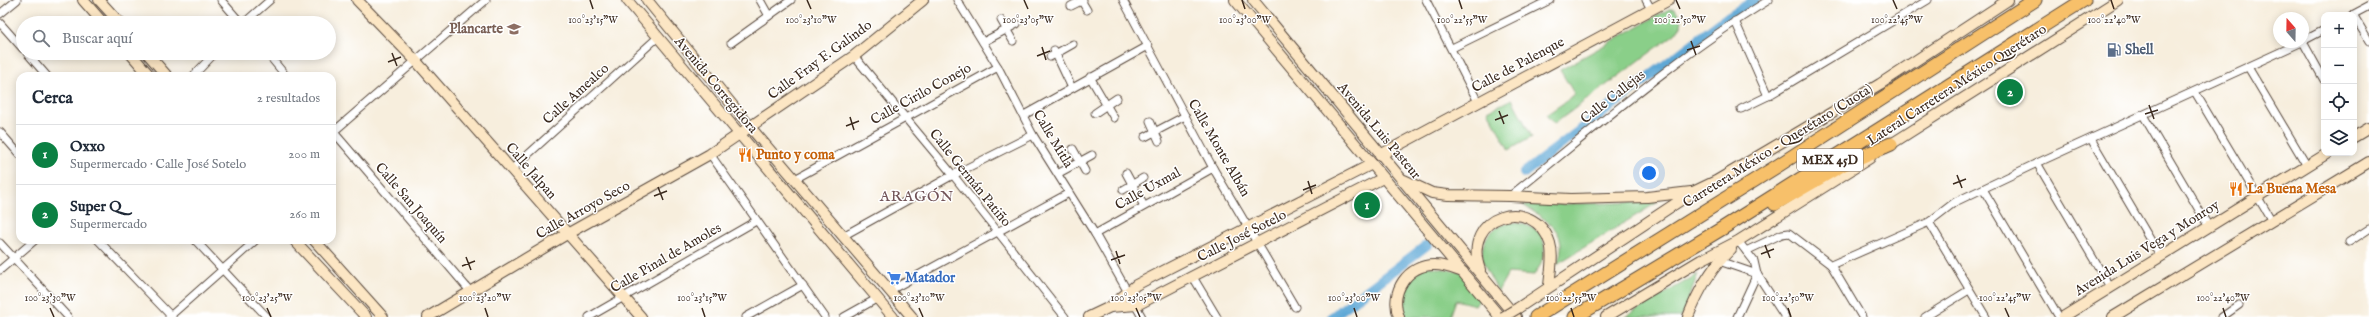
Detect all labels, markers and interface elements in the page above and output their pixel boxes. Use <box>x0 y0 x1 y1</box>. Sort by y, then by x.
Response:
north arrow <box>2273 12 2309 48</box>
map controls <box>2321 12 2357 156</box>
button: + <box>2321 12 2357 48</box>
text: 100°23'15"W <box>568 14 618 27</box>
text: 100°23'10"W <box>786 14 837 27</box>
text: 100°23'05"W <box>1003 14 1054 27</box>
text: 100°23'00"W <box>1219 14 1272 27</box>
text: 100°22'55"W <box>1437 14 1488 27</box>
text: 100°22'50"W <box>1654 14 1706 27</box>
text: 100°22'45"W <box>1871 14 1923 27</box>
text: 100°22'40"W <box>2087 14 2141 27</box>
search box <box>16 16 336 60</box>
street label: Calle Fray F. Galindo <box>764 16 876 104</box>
place label: Plancarte <box>449 20 504 38</box>
street label: Lateral Carretera México Querétaro <box>1864 20 2051 150</box>
school or university icon: Plancarte <box>506 21 522 37</box>
icon: search <box>30 27 52 49</box>
text: Buscar aquí <box>62 29 132 48</box>
street label: Avenida Corregidora <box>670 32 762 138</box>
street label: Calle de Palenque <box>1469 33 1568 97</box>
place label: Shell <box>2125 41 2155 59</box>
fuel station icon: Shell <box>2106 42 2122 58</box>
button: − <box>2321 48 2357 84</box>
street label: Calle Amealco <box>539 59 613 129</box>
street label: Calle Cirilo Conejo <box>868 59 975 129</box>
street label: Calle Callejas <box>1577 66 1649 128</box>
pin: 2 <box>1997 77 2023 107</box>
street label: Avenida Luis Pasteur <box>1333 78 1425 183</box>
street label: Carretera México - Querétaro (Cuota) <box>1680 80 1876 212</box>
button: locate <box>2321 84 2357 120</box>
text: Cerca <box>32 88 73 109</box>
text: 2 resultados <box>257 90 320 107</box>
street label: Calle Monte Albán <box>1184 96 1254 200</box>
street label: Calle Mitla <box>1029 107 1078 172</box>
button: layers <box>2321 120 2357 156</box>
street label: Calle Germán Patiño <box>925 125 1015 231</box>
text: Oxxo <box>70 137 105 156</box>
street label: Calle Jalpan <box>501 139 561 204</box>
text: 1 <box>43 146 47 163</box>
text: 200 m <box>288 146 320 163</box>
place label: Punto y coma <box>756 146 835 164</box>
restaurant icon: Punto y coma <box>737 147 753 163</box>
road number: MEX 45D <box>1797 149 1863 171</box>
text: Supermercado · Calle José Sotelo <box>70 156 246 173</box>
street label: Calle San Joaquín <box>371 159 451 247</box>
your location <box>1639 163 1659 183</box>
street label: Calle Uxmal <box>1112 164 1184 214</box>
street label: Calle Arroyo Seco <box>533 177 634 243</box>
place label: La Buena Mesa <box>2247 180 2337 198</box>
restaurant icon: La Buena Mesa <box>2228 181 2244 197</box>
district label: ARAGÓN <box>879 187 954 206</box>
pin: 1 <box>1354 190 1380 220</box>
street label: Avenida Luis Vega y Monroy <box>2070 196 2223 301</box>
text: Super Q <box>70 197 122 216</box>
text: 2 <box>42 206 48 223</box>
text: 260 m <box>289 206 320 223</box>
street label: Calle José Sotelo <box>1194 206 1290 266</box>
text: Supermercado <box>70 216 147 233</box>
street label: Calle Pinal de Amoles <box>607 219 725 297</box>
place label: Matador <box>905 269 956 287</box>
supermarket icon: Matador <box>886 270 902 286</box>
text: 100°23'30"W <box>24 292 76 305</box>
text: 100°23'25"W <box>242 292 293 305</box>
text: 100°23'20"W <box>459 292 511 305</box>
text: 100°23'15"W <box>677 292 727 305</box>
text: 100°23'10"W <box>894 292 945 305</box>
text: 100°23'05"W <box>1111 292 1162 305</box>
text: 100°23'00"W <box>1328 292 1381 305</box>
text: 100°22'55"W <box>1546 292 1597 305</box>
text: 100°22'50"W <box>1762 292 1814 305</box>
text: 100°22'45"W <box>1979 292 2031 305</box>
text: 100°22'40"W <box>2196 292 2250 305</box>

